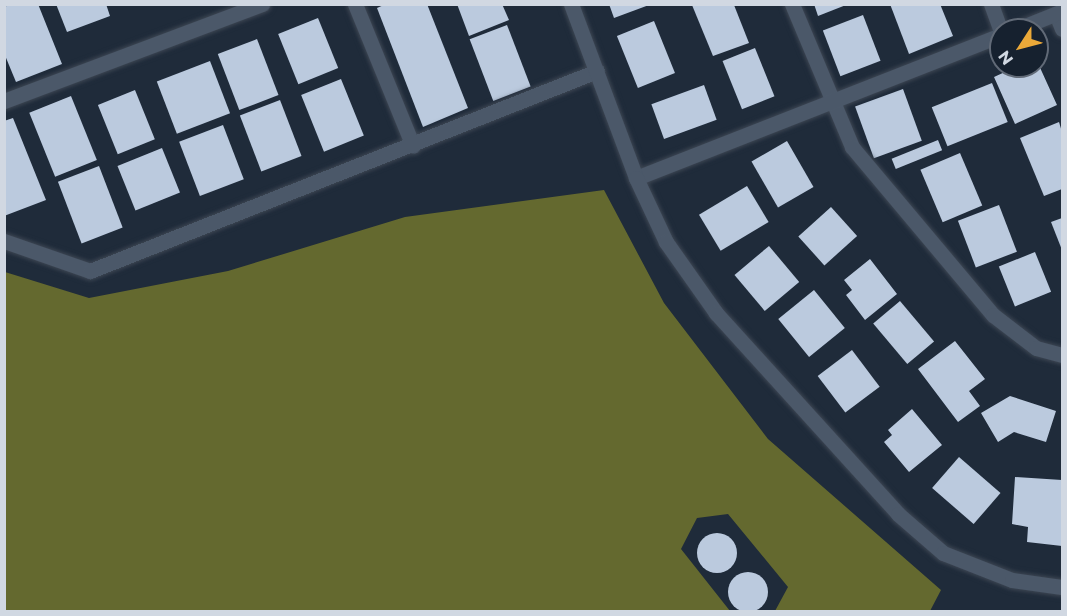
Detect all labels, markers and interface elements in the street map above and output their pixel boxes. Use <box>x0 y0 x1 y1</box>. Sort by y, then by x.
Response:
north arrow <box>989 18 1049 78</box>
text: N <box>994 47 1017 69</box>

